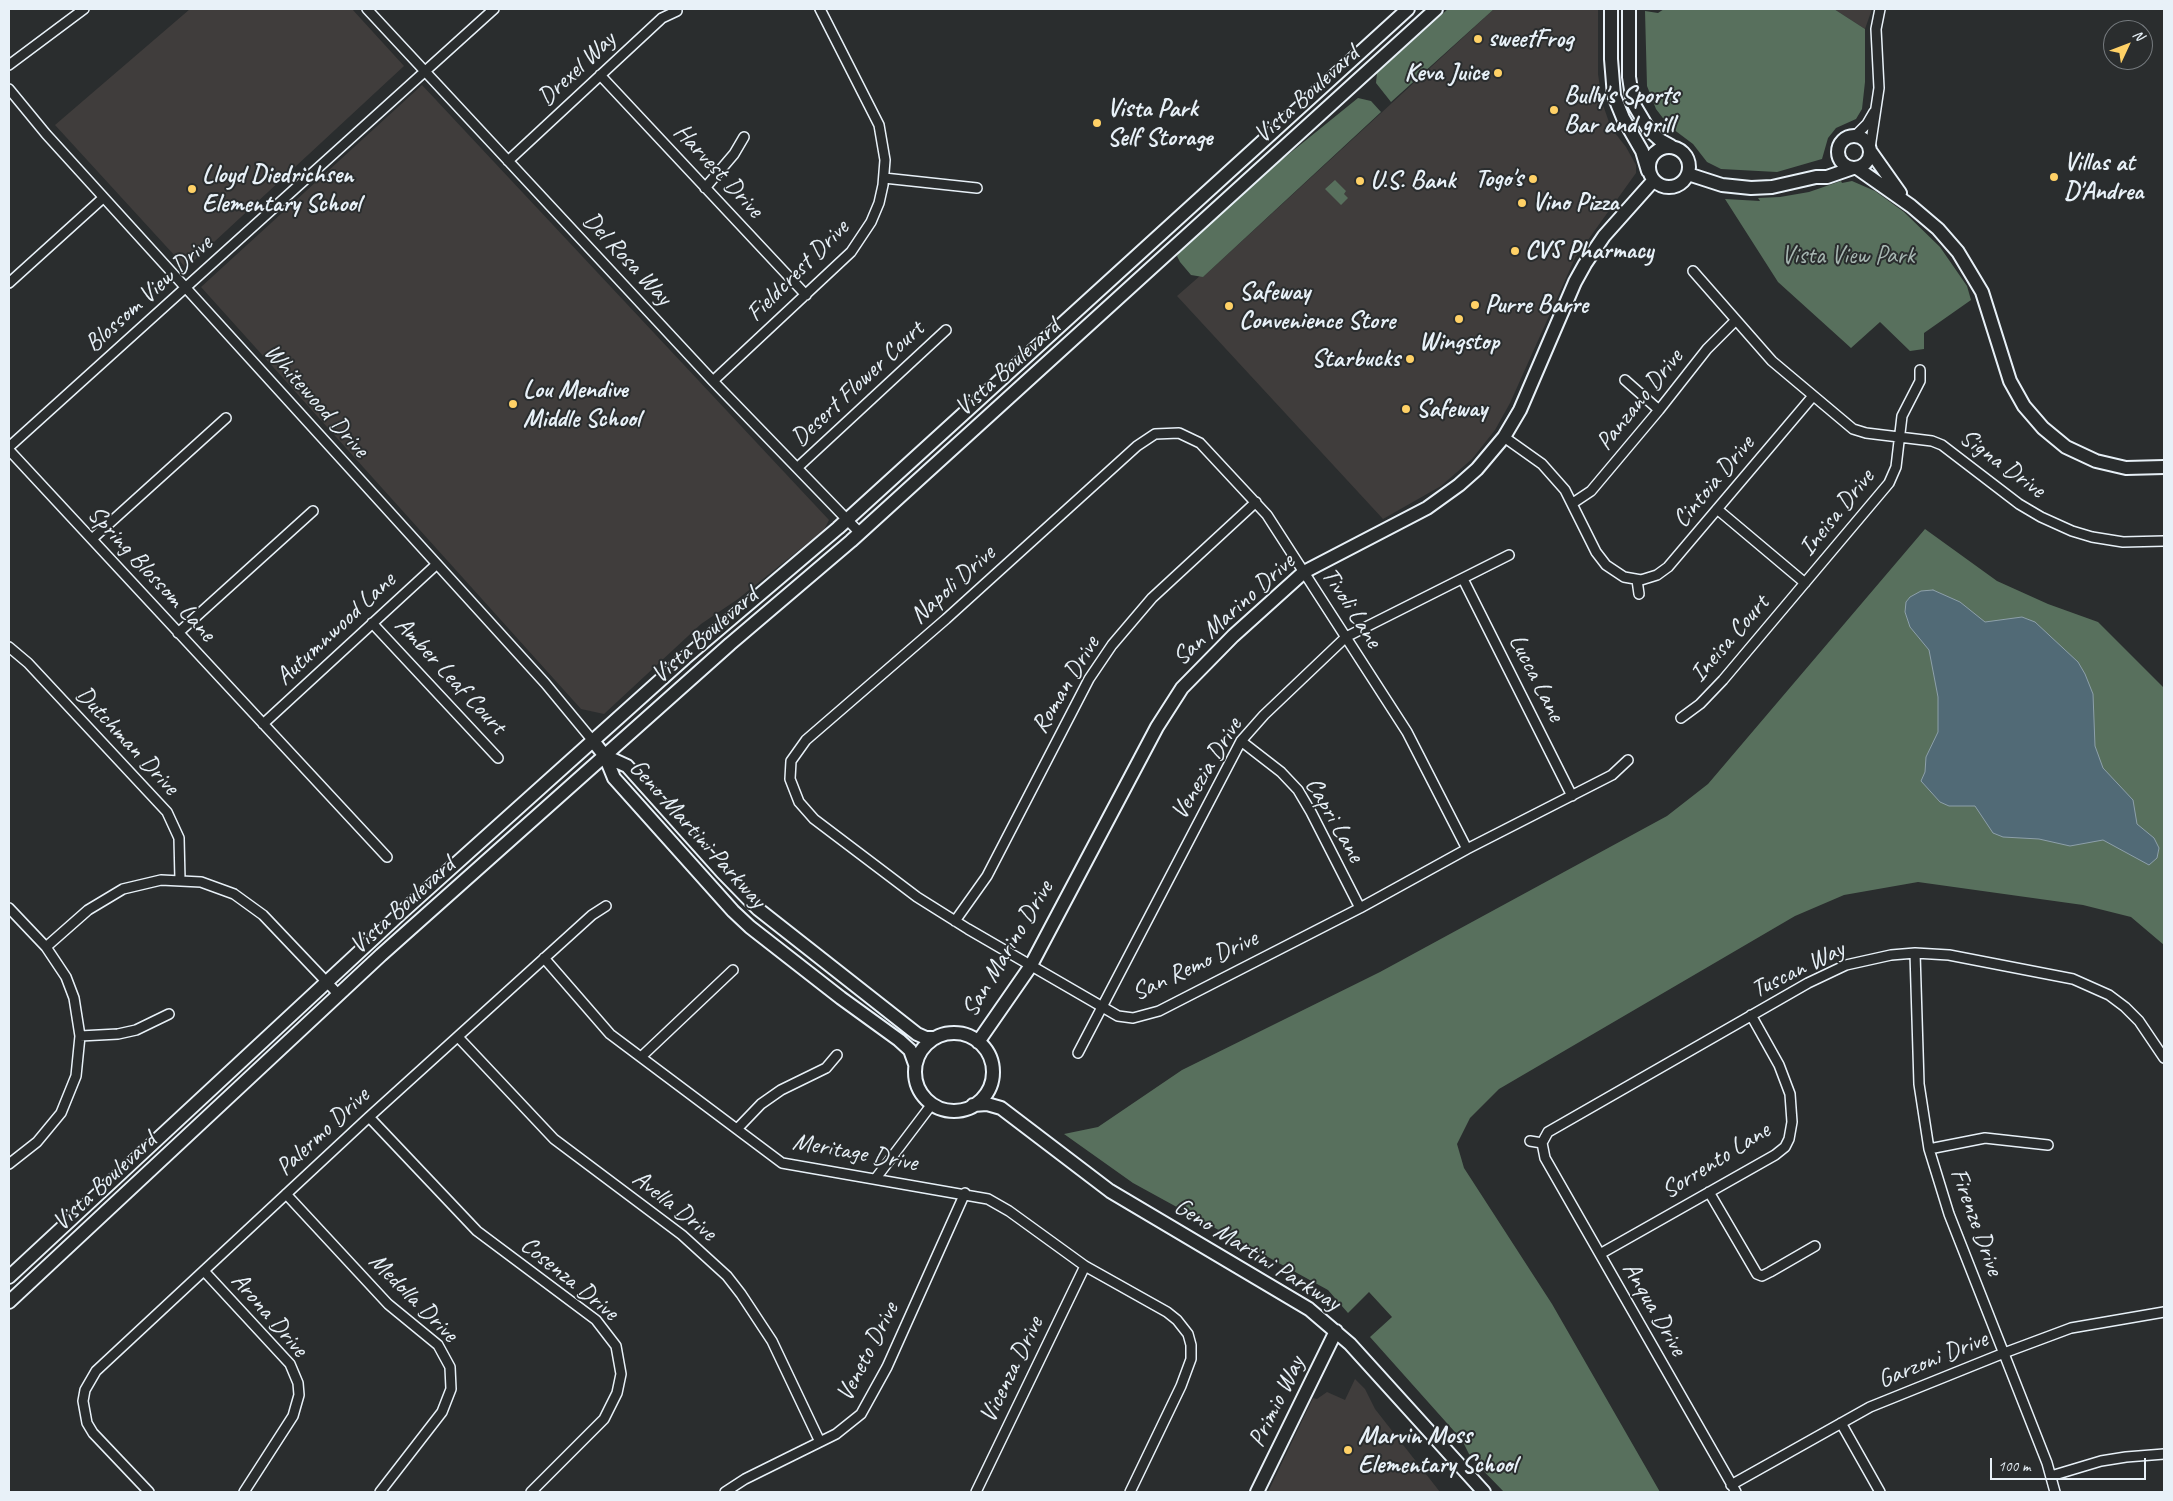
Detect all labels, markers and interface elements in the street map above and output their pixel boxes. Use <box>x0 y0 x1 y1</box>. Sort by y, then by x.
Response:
north arrow <box>2103 20 2153 70</box>
place label: sweetFrog <box>1488 24 1573 54</box>
street label: Drexel Way <box>532 25 622 113</box>
text: N <box>2129 26 2148 44</box>
marker: sweetFrog <box>1472 33 1484 45</box>
street label: Vista Boulevard <box>1248 40 1366 150</box>
place label: Keva Juice <box>1404 58 1488 88</box>
marker: Keva Juice <box>1492 67 1504 79</box>
place label: Bully's Sports Bar and grill <box>1564 81 1679 140</box>
place label: Vista Park Self Storage <box>1107 94 1212 153</box>
marker: Bully's Sports Bar and grill <box>1548 104 1560 116</box>
marker: Vista Park Self Storage <box>1091 117 1103 129</box>
street label: Harvest Drive <box>667 118 769 224</box>
place label: Villas at D'Andrea <box>2064 148 2143 207</box>
place label: Lloyd Diedrichsen Elementary School <box>202 160 361 219</box>
place label: Togo's <box>1475 164 1523 194</box>
place label: U.S. Bank <box>1370 166 1455 196</box>
marker: Villas at D'Andrea <box>2048 171 2060 183</box>
marker: Togo's <box>1527 173 1539 185</box>
marker: U.S. Bank <box>1354 175 1366 187</box>
marker: Lloyd Diedrichsen Elementary School <box>186 183 198 195</box>
place label: Vino Pizza <box>1532 188 1619 218</box>
marker: Vino Pizza <box>1516 197 1528 209</box>
street label: Del Rosa Way <box>576 206 678 312</box>
street label: Fieldcrest Drive <box>740 213 856 329</box>
street label: Blossom View Drive <box>79 229 219 359</box>
place label: CVS Pharmacy <box>1525 236 1653 266</box>
park label: Vista View Park <box>1781 241 1915 271</box>
marker: CVS Pharmacy <box>1509 245 1521 257</box>
place label: Safeway Convenience Store <box>1239 277 1395 336</box>
place label: Purre Barre <box>1485 290 1588 320</box>
marker: Purre Barre <box>1469 299 1481 311</box>
marker: Safeway Convenience Store <box>1223 300 1235 312</box>
street label: Vista Boulevard <box>949 313 1067 423</box>
marker: Wingstop <box>1453 313 1465 325</box>
street label: Desert Flower Court <box>785 315 931 453</box>
place label: Wingstop <box>1419 327 1499 357</box>
street label: Whitewood Drive <box>257 338 375 464</box>
street label: Panzano Drive <box>1590 343 1690 457</box>
place label: Starbucks <box>1311 344 1400 374</box>
marker: Starbucks <box>1404 353 1416 365</box>
place label: Lou Mendive Middle School <box>523 375 640 434</box>
place label: Safeway <box>1416 394 1487 424</box>
marker: Lou Mendive Middle School <box>507 398 519 410</box>
marker: Safeway <box>1400 403 1412 415</box>
street label: Signa Drive <box>1953 423 2051 505</box>
street label: Cintoia Drive <box>1667 430 1761 534</box>
street label: Ineisa Drive <box>1793 463 1881 563</box>
street label: Spring Blossom Lane <box>80 500 222 648</box>
street label: Napoli Drive <box>904 539 1002 631</box>
street label: San Marino Drive <box>1167 547 1301 673</box>
street label: Tivoli Lane <box>1314 562 1388 654</box>
street label: Autumnwood Lane <box>270 566 402 692</box>
street label: Vista Boulevard <box>646 582 764 690</box>
street label: Ineisa Court <box>1684 589 1776 689</box>
street label: Amber Leaf Court <box>388 611 512 741</box>
street label: Lucca Lane <box>1501 630 1571 726</box>
street label: Roman Drive <box>1025 631 1107 739</box>
street label: Dutchman Drive <box>69 680 185 802</box>
street label: Venezia Drive <box>1165 713 1249 825</box>
street label: Geno Martini Parkway <box>622 753 772 915</box>
street label: Capri Lane <box>1298 772 1370 868</box>
street label: Vista Boulevard <box>344 851 462 961</box>
street label: San Marino Drive <box>956 875 1060 1023</box>
street label: San Remo Drive <box>1127 924 1263 1008</box>
street label: Tuscan Way <box>1746 935 1850 1005</box>
street label: Palermo Drive <box>270 1081 376 1183</box>
street label: Sorrento Lane <box>1656 1116 1776 1206</box>
street label: Vista Boulevard <box>47 1126 163 1238</box>
street label: Meritage Drive <box>790 1127 920 1179</box>
street label: Avella Drive <box>626 1164 722 1248</box>
street label: Firenze Drive <box>1943 1164 2009 1280</box>
street label: Geno Martini Parkway <box>1168 1192 1346 1318</box>
street label: Cosenza Drive <box>514 1230 624 1328</box>
street label: Medolla Drive <box>362 1247 464 1349</box>
street label: Anqua Drive <box>1615 1257 1693 1361</box>
street label: Arona Drive <box>224 1267 314 1363</box>
street label: Veneto Drive <box>830 1297 906 1407</box>
street label: Vicenza Drive <box>973 1312 1051 1428</box>
street label: Garzoni Drive <box>1874 1324 1992 1396</box>
street label: Primio Way <box>1242 1352 1312 1452</box>
place label: Marvin Moss Elementary School <box>1358 1421 1517 1480</box>
marker: Marvin Moss Elementary School <box>1342 1444 1354 1456</box>
scale bar <box>1993 1448 2149 1480</box>
text: 100 m <box>1998 1457 2030 1476</box>

